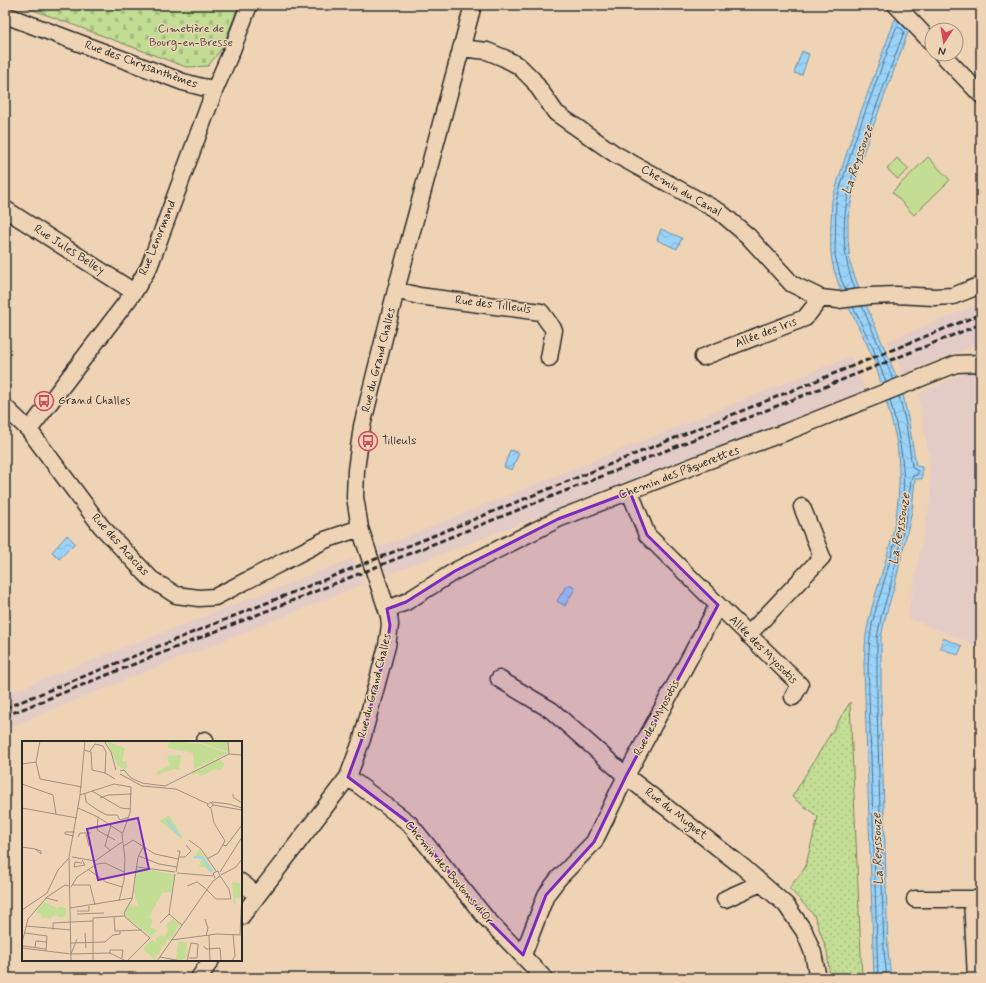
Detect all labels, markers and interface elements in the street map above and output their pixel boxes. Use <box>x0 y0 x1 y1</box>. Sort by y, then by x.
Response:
park label: Cimetière de Bourg-en-Bresse <box>149 21 233 51</box>
north arrow <box>924 22 964 62</box>
street label: Rue des Chrysanthèmes <box>82 37 200 93</box>
text: N <box>937 43 947 58</box>
water label: La Reyssouze <box>838 122 878 197</box>
street label: Chemin du Canal <box>638 161 724 221</box>
street label: Rue Lenormand <box>136 198 180 278</box>
street label: Rue Jules Belley <box>31 221 108 279</box>
street label: Rue des Tilleuls <box>454 292 533 318</box>
street label: Rue du Grand Challes <box>358 305 400 414</box>
street label: Allée des Iris <box>733 314 800 352</box>
bus stop icon: Grand Challes <box>33 390 55 412</box>
place label: Grand Challes <box>58 393 130 409</box>
bus stop icon: Tilleuls <box>357 430 379 452</box>
place label: Tilleuls <box>382 433 416 449</box>
street label: Chemin des Pâquerettes <box>616 442 742 503</box>
water label: La Reyssouze <box>885 491 915 566</box>
street label: Rue des Acacias <box>88 510 152 580</box>
street label: Allée des Myosotis <box>725 612 801 688</box>
street label: Rue du Grand Challes <box>354 631 396 740</box>
street label: Rue des Myosotis <box>630 677 684 759</box>
inset map <box>22 741 242 961</box>
street label: Rue du Muguet <box>641 784 711 844</box>
water label: La Reyssouze <box>868 811 888 885</box>
street label: Chemin des Boutons d'Or <box>401 818 497 928</box>

